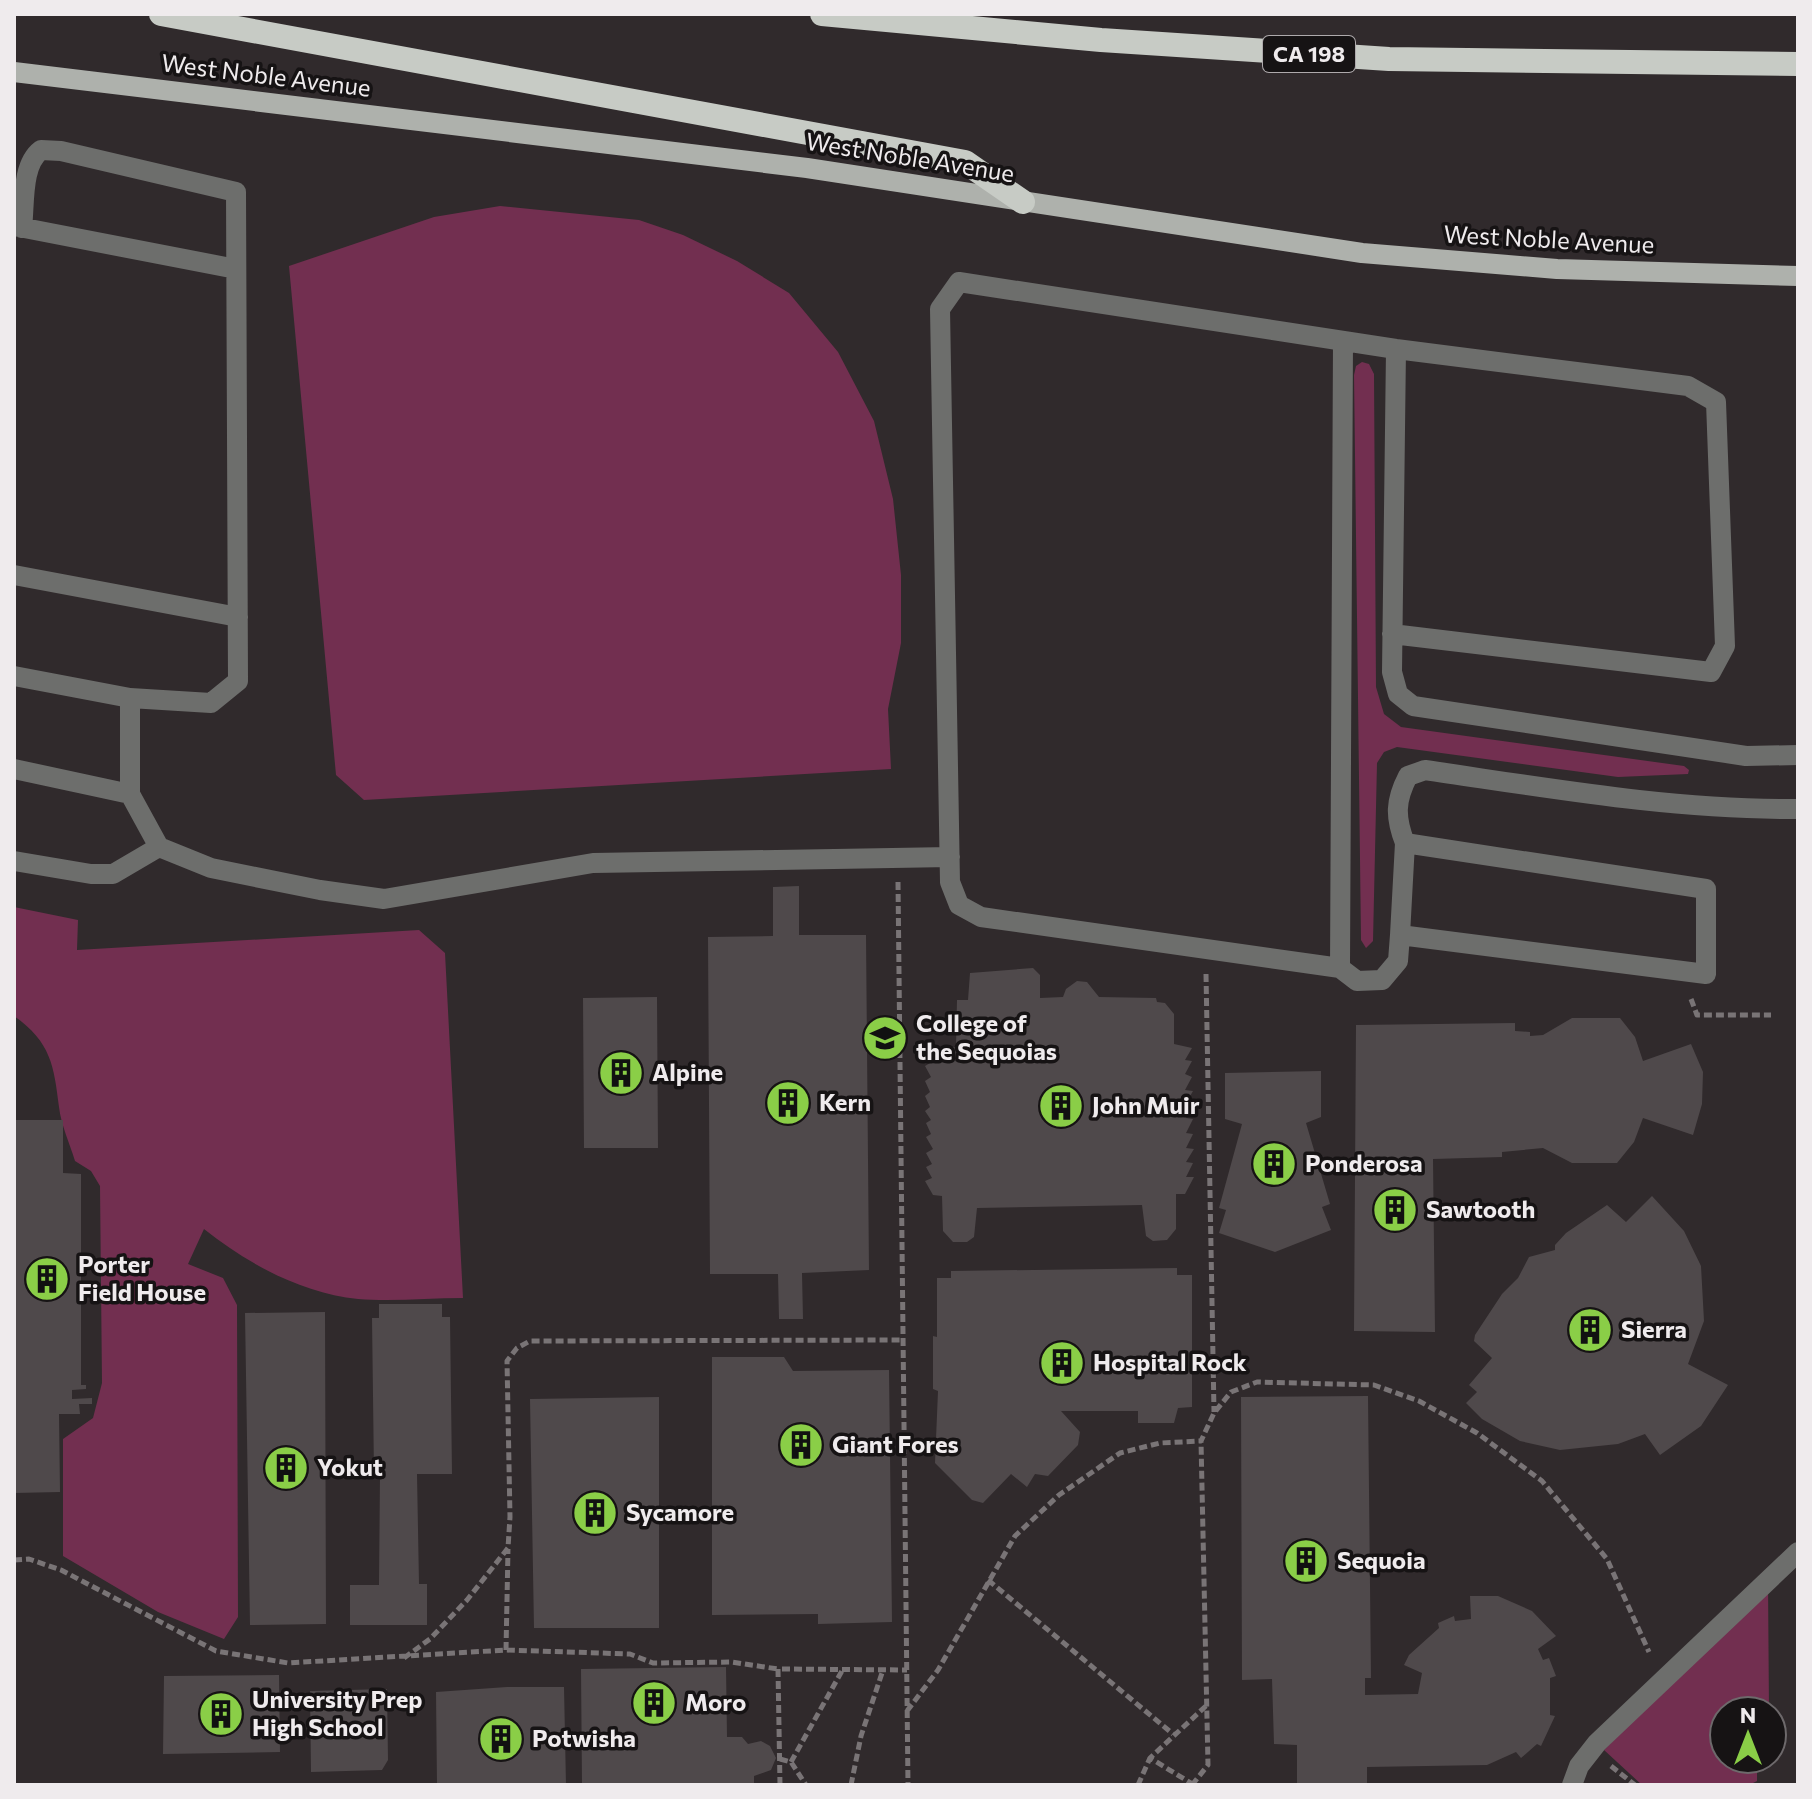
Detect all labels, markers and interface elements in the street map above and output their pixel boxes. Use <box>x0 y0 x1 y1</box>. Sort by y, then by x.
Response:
road number: CA 198 <box>1263 36 1355 72</box>
street label: West Noble Avenue <box>160 47 373 102</box>
street label: West Noble Avenue <box>804 126 1017 187</box>
street label: West Noble Avenue <box>1443 219 1655 258</box>
place label: College of the Sequoias <box>916 1008 1057 1065</box>
school or university icon: College of the Sequoias <box>861 1014 909 1062</box>
building icon: Alpine <box>597 1049 645 1097</box>
place label: Alpine <box>652 1057 723 1086</box>
building icon: Kern <box>764 1079 812 1127</box>
building icon: John Muir <box>1037 1082 1085 1130</box>
place label: Kern <box>819 1087 871 1116</box>
place label: John Muir <box>1092 1090 1200 1119</box>
building icon: Ponderosa <box>1250 1140 1298 1188</box>
place label: Ponderosa <box>1305 1148 1423 1177</box>
building icon: Sawtooth <box>1371 1186 1419 1234</box>
place label: Sawtooth <box>1426 1194 1535 1223</box>
place label: Porter Field House <box>78 1249 206 1306</box>
building icon: Porter Field House <box>23 1255 71 1303</box>
building icon: Sierra <box>1566 1306 1614 1354</box>
place label: Sierra <box>1621 1314 1687 1343</box>
building icon: Hospital Rock <box>1038 1339 1086 1387</box>
place label: Hospital Rock <box>1093 1347 1247 1376</box>
building icon: Giant Fores <box>777 1421 825 1469</box>
place label: Giant Fores <box>832 1429 959 1458</box>
building icon: Yokut <box>262 1444 310 1492</box>
place label: Yokut <box>317 1452 383 1481</box>
building icon: Sycamore <box>571 1489 619 1537</box>
place label: Sycamore <box>626 1497 734 1526</box>
building icon: Sequoia <box>1282 1537 1330 1585</box>
place label: Sequoia <box>1337 1545 1426 1574</box>
building icon: Moro <box>630 1679 678 1727</box>
place label: University Prep High School <box>252 1684 423 1741</box>
place label: Moro <box>685 1687 746 1716</box>
building icon: University Prep High School <box>197 1690 245 1738</box>
north arrow <box>1708 1695 1788 1775</box>
text: N <box>1740 1701 1756 1728</box>
building icon: Potwisha <box>477 1715 525 1763</box>
place label: Potwisha <box>532 1723 636 1752</box>

